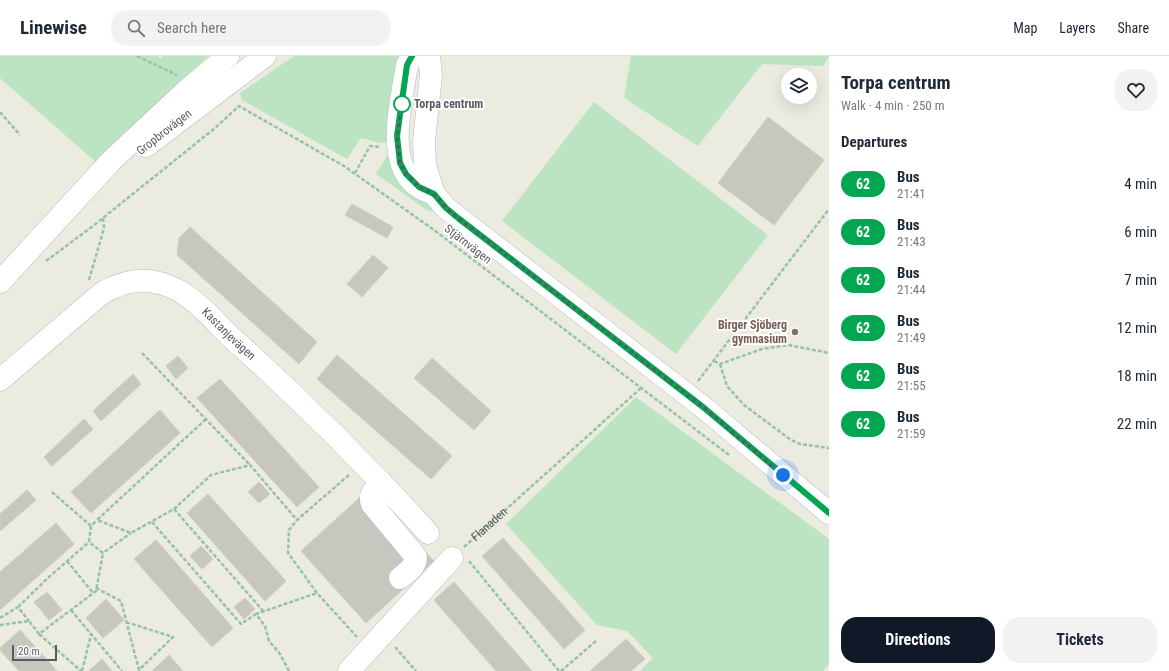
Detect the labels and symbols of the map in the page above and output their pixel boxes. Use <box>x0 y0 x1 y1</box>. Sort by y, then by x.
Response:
marker: Torpa centrum <box>393 95 411 113</box>
place label: Torpa centrum <box>414 97 483 111</box>
street label: Gropbrovägen <box>134 106 195 158</box>
street label: Stjärnvägen <box>442 221 494 267</box>
street label: Kastanjevägen <box>199 305 259 363</box>
place label: Birger Sjöberg gymnasium <box>718 318 787 346</box>
marker: Birger Sjöberg gymnasium <box>790 327 800 337</box>
your location <box>773 465 793 485</box>
street label: Flanaden <box>469 504 510 544</box>
scale bar <box>12 643 57 662</box>

